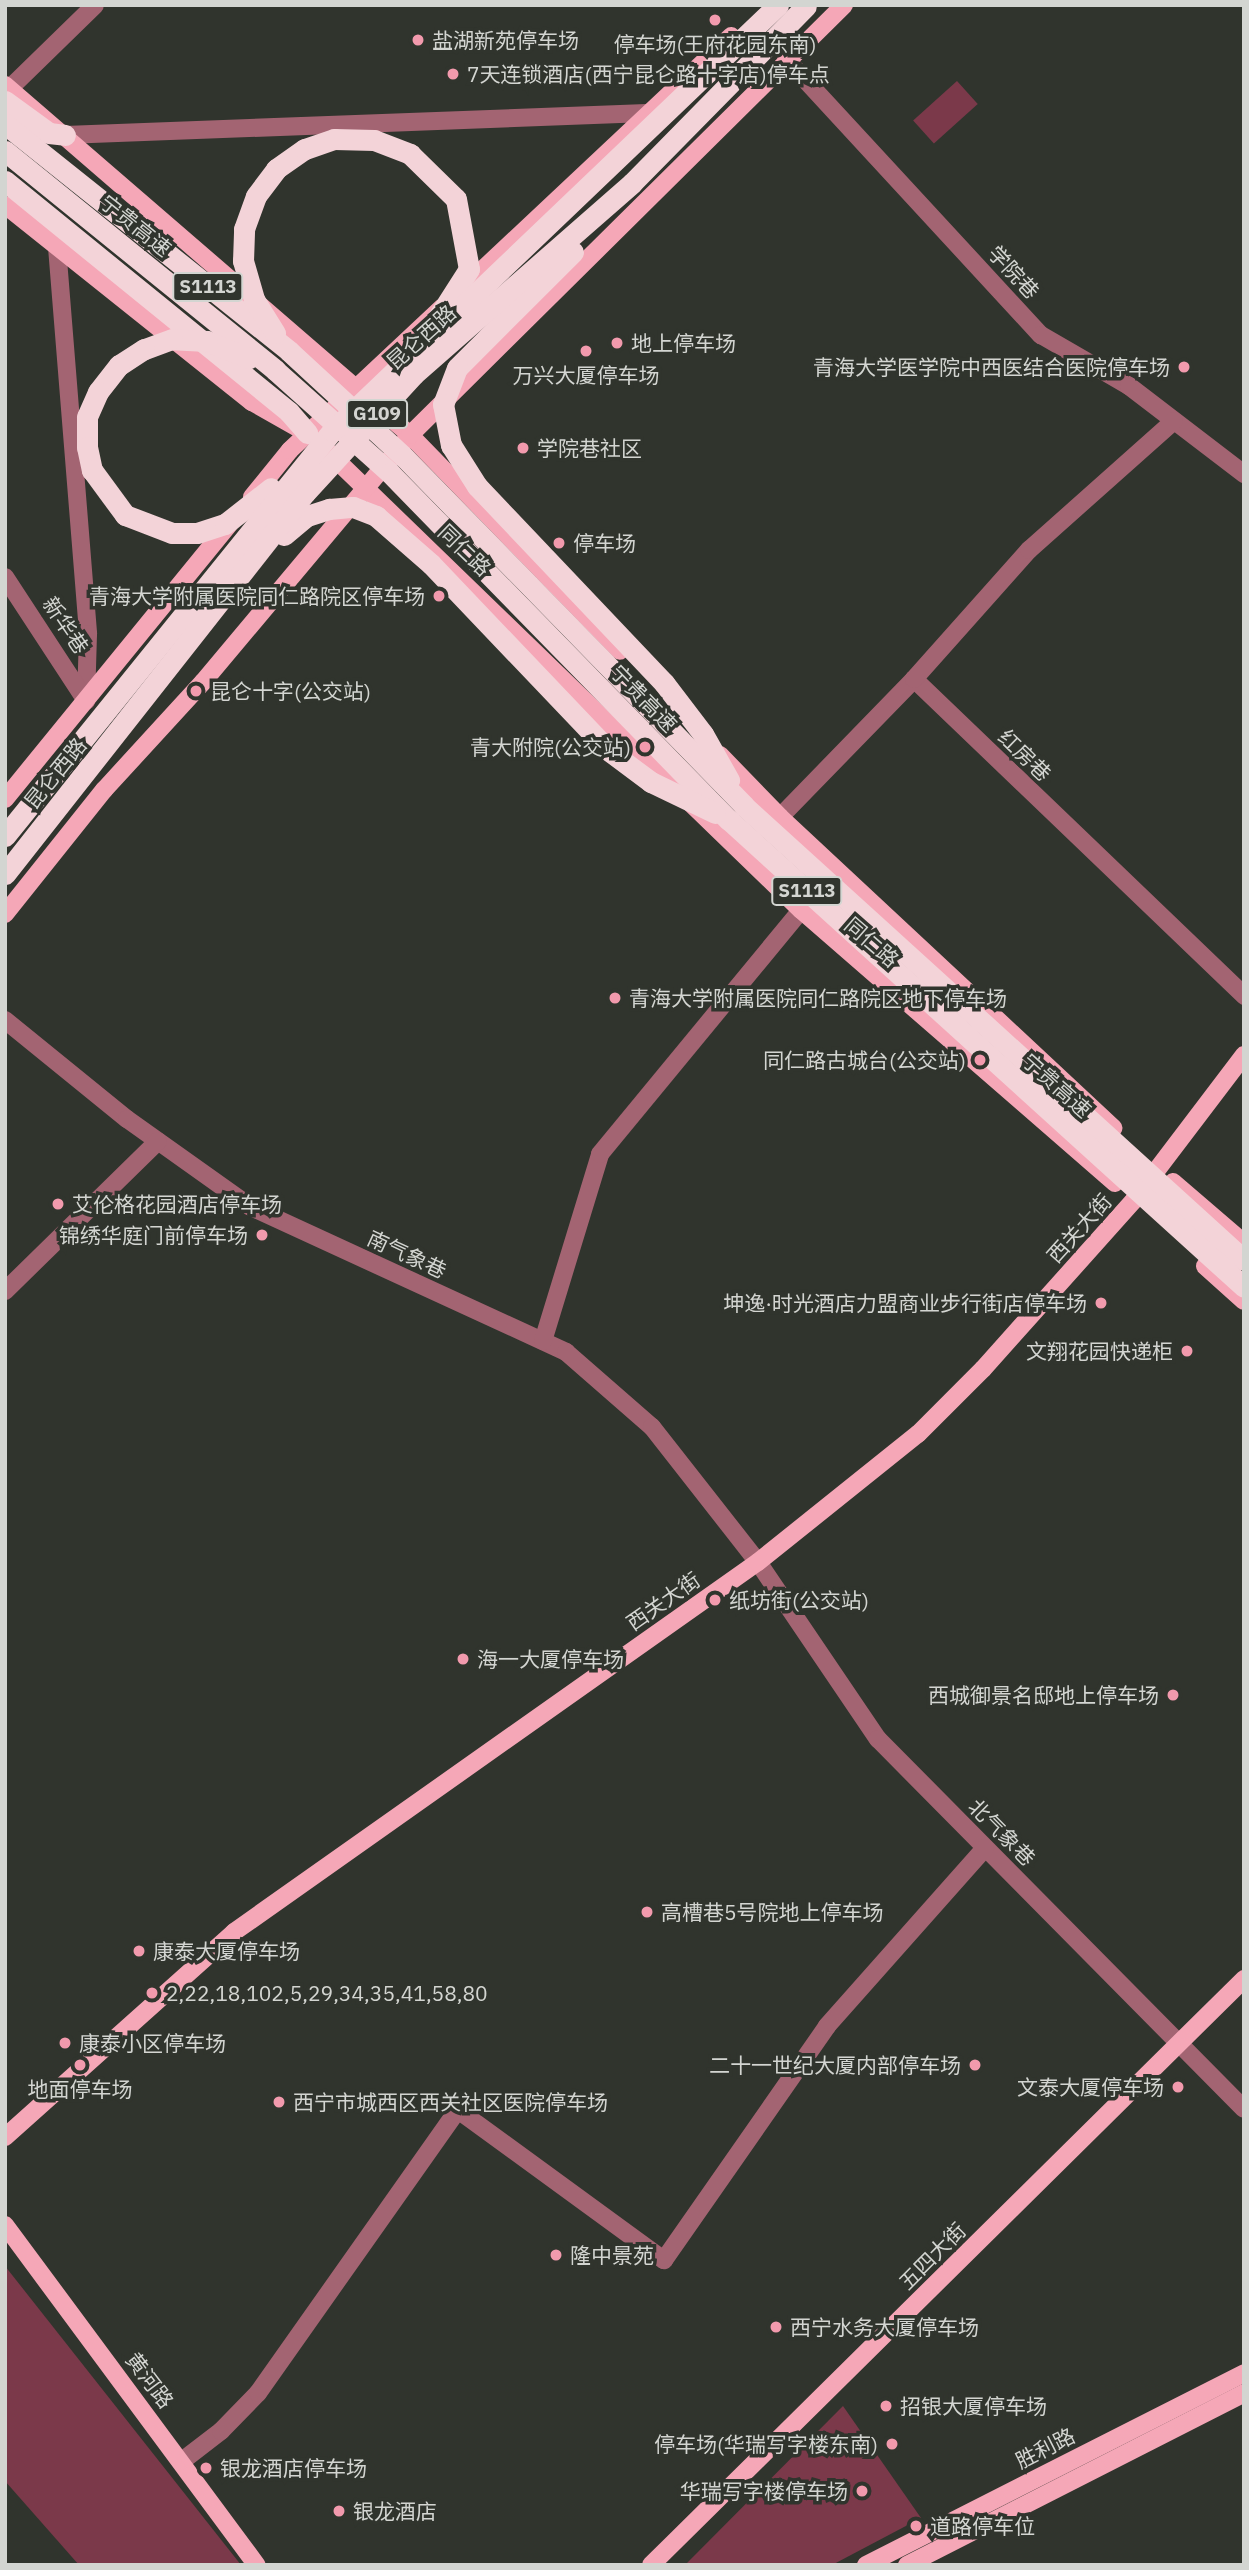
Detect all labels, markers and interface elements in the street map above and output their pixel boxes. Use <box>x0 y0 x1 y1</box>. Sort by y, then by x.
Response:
marker: 停车场(王府花园东南) <box>707 12 723 28</box>
place label: 盐湖新苑停车场 <box>432 27 579 53</box>
place label: 停车场(王府花园东南) <box>613 31 817 57</box>
marker: 盐湖新苑停车场 <box>410 32 426 48</box>
place label: 7天连锁酒店(西宁昆仑路十字店)停车点 <box>467 61 830 87</box>
marker: 7天连锁酒店(西宁昆仑路十字店)停车点 <box>445 66 461 82</box>
street label: 宁贵高速 <box>95 189 177 261</box>
street label: 学院巷 <box>983 240 1045 304</box>
road number: S1113 <box>171 272 245 302</box>
street label: 昆仑西路 <box>381 300 461 374</box>
place label: 地上停车场 <box>631 330 736 356</box>
marker: 地上停车场 <box>609 335 625 351</box>
marker: 万兴大厦停车场 <box>578 343 594 359</box>
place label: 青海大学医学院中西医结合医院停车场 <box>813 354 1170 380</box>
marker: 青海大学医学院中西医结合医院停车场 <box>1176 359 1192 375</box>
place label: 万兴大厦停车场 <box>513 362 659 388</box>
road number: G109 <box>346 398 408 430</box>
place label: 学院巷社区 <box>537 435 642 461</box>
marker: 学院巷社区 <box>515 440 531 456</box>
street label: 同仁路 <box>434 519 496 581</box>
place label: 停车场 <box>573 530 636 556</box>
marker: 停车场 <box>551 535 567 551</box>
place label: 青海大学附属医院同仁路院区停车场 <box>89 583 425 609</box>
marker: 青海大学附属医院同仁路院区停车场 <box>431 588 447 604</box>
street label: 新华巷 <box>38 592 94 658</box>
street label: 宁贵高速 <box>606 659 682 737</box>
place label: 昆仑十字(公交站) <box>210 678 371 704</box>
marker: 昆仑十字(公交站) <box>188 683 204 699</box>
street label: 红房巷 <box>994 724 1056 786</box>
street label: 昆仑西路 <box>19 732 91 814</box>
place label: 青大附院(公交站) <box>470 734 631 760</box>
marker: 青大附院(公交站) <box>637 739 653 755</box>
road number: S1113 <box>770 876 844 906</box>
street label: 同仁路 <box>840 912 904 972</box>
place label: 青海大学附属医院同仁路院区地下停车场 <box>629 985 1007 1011</box>
marker: 青海大学附属医院同仁路院区地下停车场 <box>607 990 623 1006</box>
place label: 同仁路古城台(公交站) <box>763 1047 966 1073</box>
street label: 宁贵高速 <box>1017 1048 1097 1122</box>
marker: 同仁路古城台(公交站) <box>972 1052 988 1068</box>
street label: 西关大街 <box>1042 1188 1116 1268</box>
place label: 艾伦格花园酒店停车场 <box>72 1191 282 1217</box>
marker: 艾伦格花园酒店停车场 <box>50 1196 66 1212</box>
place label: 锦绣华庭门前停车场 <box>59 1222 248 1248</box>
street label: 南气象巷 <box>364 1225 450 1283</box>
marker: 锦绣华庭门前停车场 <box>254 1227 270 1243</box>
place label: 坤逸·时光酒店力盟商业步行街店停车场 <box>723 1290 1087 1316</box>
marker: 坤逸·时光酒店力盟商业步行街店停车场 <box>1093 1295 1109 1311</box>
place label: 文翔花园快递柜 <box>1026 1338 1173 1364</box>
marker: 文翔花园快递柜 <box>1179 1343 1195 1359</box>
street label: 西关大街 <box>621 1567 705 1635</box>
place label: 纸坊街(公交站) <box>729 1587 869 1613</box>
marker: 纸坊街(公交站) <box>707 1592 723 1608</box>
place label: 海一大厦停车场 <box>477 1646 624 1672</box>
marker: 海一大厦停车场 <box>455 1651 471 1667</box>
place label: 西城御景名邸地上停车场 <box>928 1682 1159 1708</box>
marker: 西城御景名邸地上停车场 <box>1165 1687 1181 1703</box>
street label: 北气象巷 <box>963 1793 1041 1871</box>
place label: 高槽巷5号院地上停车场 <box>661 1899 884 1925</box>
marker: 高槽巷5号院地上停车场 <box>639 1904 655 1920</box>
place label: 康泰大厦停车场 <box>153 1938 300 1964</box>
marker: 康泰大厦停车场 <box>131 1943 147 1959</box>
place label: 2,22,18,102,5,29,34,35,41,58,80 <box>166 1980 488 2006</box>
marker: 2,22,18,102,5,29,34,35,41,58,80 <box>144 1985 160 2001</box>
place label: 康泰小区停车场 <box>79 2030 226 2056</box>
marker: 康泰小区停车场 <box>57 2035 73 2051</box>
place label: 二十一世纪大厦内部停车场 <box>709 2052 961 2078</box>
marker: 地面停车场 <box>72 2057 88 2073</box>
marker: 二十一世纪大厦内部停车场 <box>967 2057 983 2073</box>
place label: 文泰大厦停车场 <box>1017 2074 1164 2100</box>
place label: 地面停车场 <box>28 2076 132 2102</box>
marker: 文泰大厦停车场 <box>1170 2079 1186 2095</box>
place label: 西宁市城西区西关社区医院停车场 <box>293 2089 608 2115</box>
marker: 西宁市城西区西关社区医院停车场 <box>271 2094 287 2110</box>
street label: 五四大街 <box>893 2217 971 2295</box>
place label: 隆中景苑 <box>570 2242 654 2268</box>
marker: 隆中景苑 <box>548 2247 564 2263</box>
place label: 西宁水务大厦停车场 <box>790 2314 979 2340</box>
marker: 西宁水务大厦停车场 <box>768 2319 784 2335</box>
street label: 黄河路 <box>121 2347 179 2413</box>
place label: 招银大厦停车场 <box>900 2393 1047 2419</box>
marker: 招银大厦停车场 <box>878 2398 894 2414</box>
street label: 胜利路 <box>1011 2422 1079 2474</box>
place label: 停车场(华瑞写字楼东南) <box>654 2431 878 2457</box>
marker: 停车场(华瑞写字楼东南) <box>884 2436 900 2452</box>
place label: 银龙酒店停车场 <box>220 2455 367 2481</box>
marker: 银龙酒店停车场 <box>198 2460 214 2476</box>
place label: 华瑞写字楼停车场 <box>680 2478 848 2504</box>
marker: 华瑞写字楼停车场 <box>854 2483 870 2499</box>
place label: 银龙酒店 <box>353 2498 437 2524</box>
marker: 银龙酒店 <box>331 2503 347 2519</box>
place label: 道路停车位 <box>930 2513 1035 2539</box>
marker: 道路停车位 <box>908 2518 924 2534</box>

